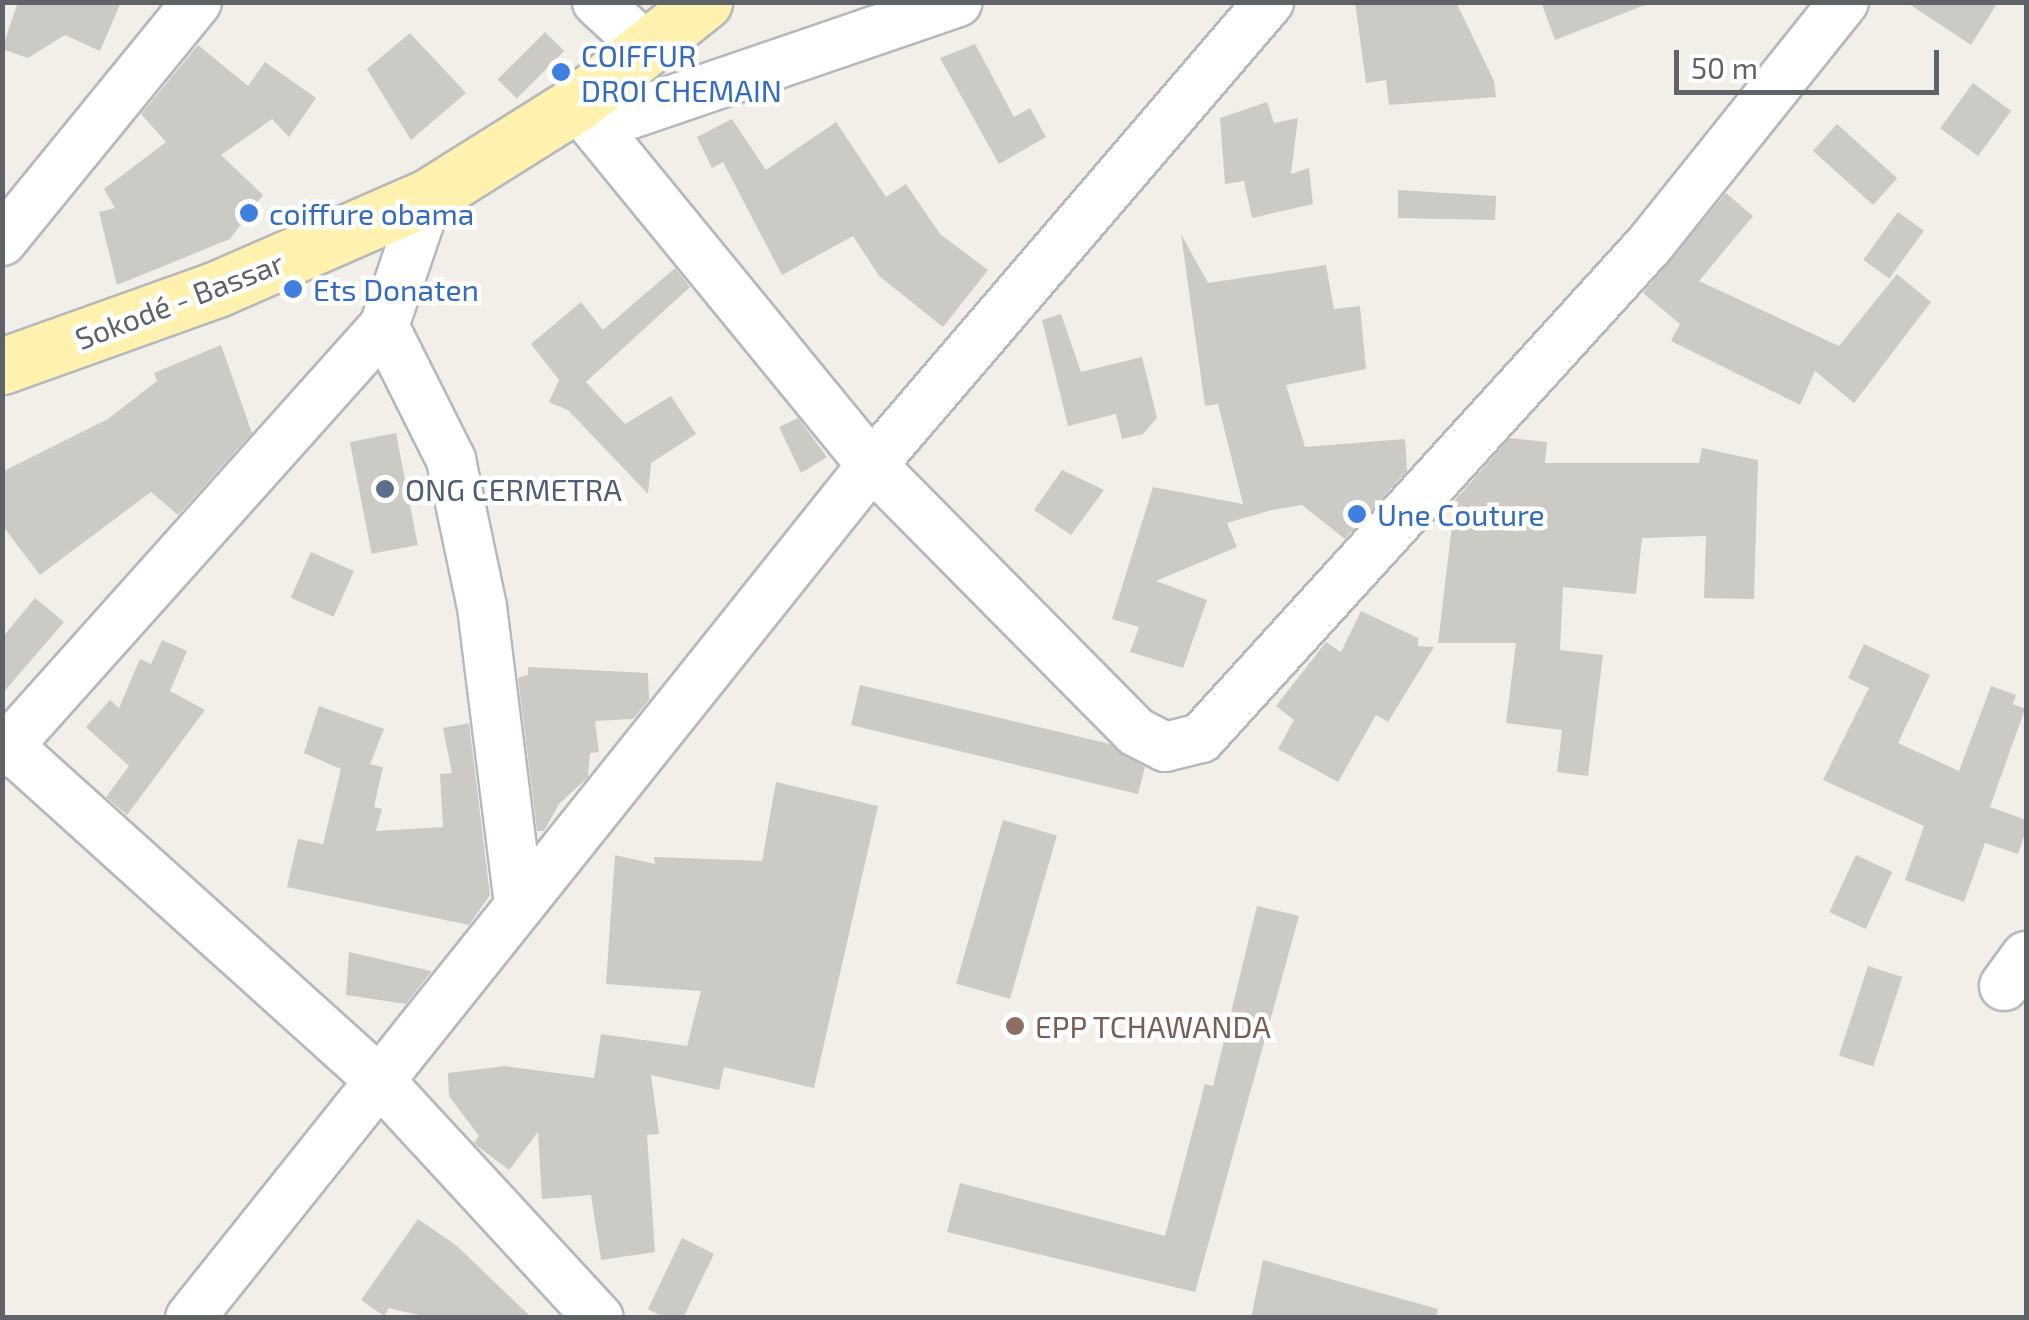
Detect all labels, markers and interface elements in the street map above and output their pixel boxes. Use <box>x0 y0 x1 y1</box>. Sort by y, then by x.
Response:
scale bar <box>1679 30 1944 92</box>
place label: COIFFUR DROI CHEMAIN <box>581 37 782 108</box>
text: 50 m <box>1691 49 1758 85</box>
marker: COIFFUR DROI CHEMAIN <box>550 61 572 83</box>
place label: coiffure obama <box>269 195 474 231</box>
marker: coiffure obama <box>238 202 260 224</box>
street label: Sokodé - Bassar <box>70 244 288 356</box>
place label: Ets Donaten <box>313 271 479 307</box>
marker: Ets Donaten <box>282 278 304 300</box>
place label: ONG CERMETRA <box>405 471 622 507</box>
marker: ONG CERMETRA <box>374 478 396 500</box>
place label: Une Couture <box>1377 496 1545 532</box>
marker: Une Couture <box>1346 503 1368 525</box>
place label: EPP TCHAWANDA <box>1035 1008 1272 1044</box>
marker: EPP TCHAWANDA <box>1004 1015 1026 1037</box>

